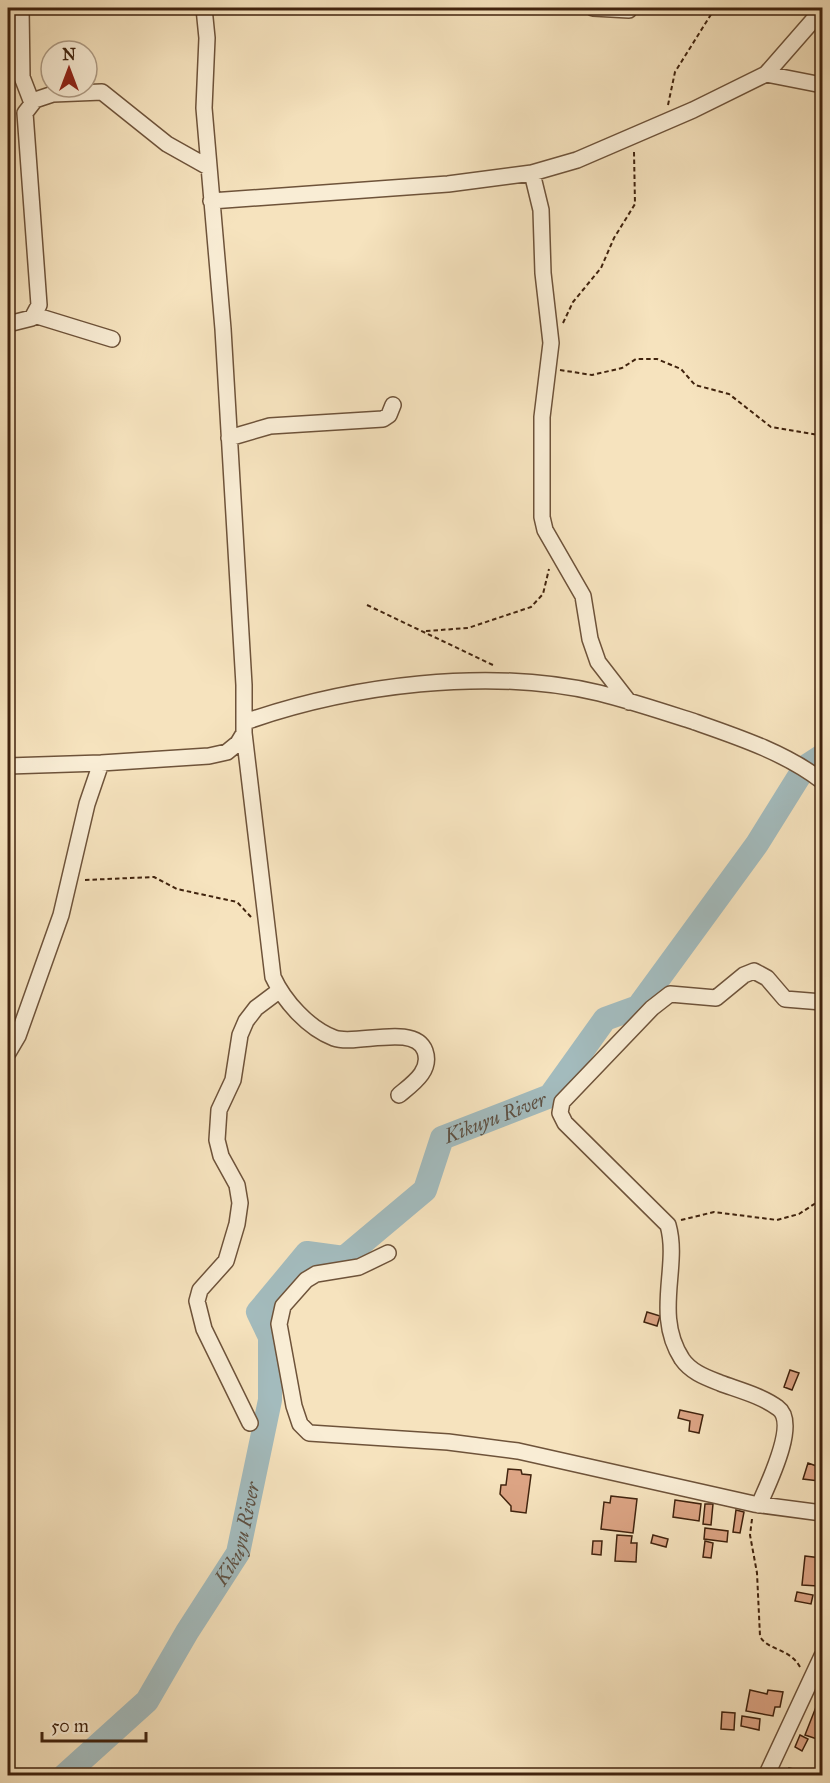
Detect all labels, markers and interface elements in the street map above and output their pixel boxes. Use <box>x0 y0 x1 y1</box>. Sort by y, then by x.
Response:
north arrow <box>39 39 99 99</box>
text: N <box>62 45 76 64</box>
water label: Kikuyu River <box>439 1086 551 1148</box>
water label: Kikuyu River <box>208 1478 265 1590</box>
scale bar <box>42 1705 146 1743</box>
text: 50 m <box>51 1715 89 1737</box>

